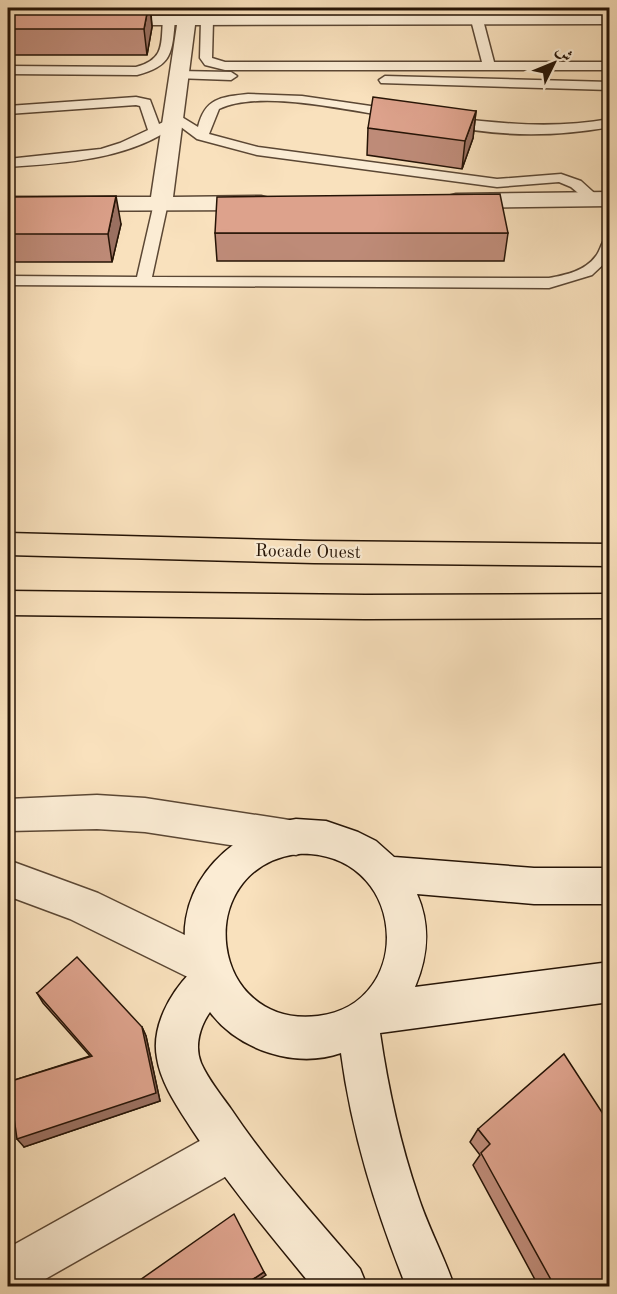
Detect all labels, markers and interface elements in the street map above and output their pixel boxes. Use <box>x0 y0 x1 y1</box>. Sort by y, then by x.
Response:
north arrow <box>524 33 584 93</box>
text: ش <box>552 43 575 65</box>
street label: Rocade Ouest <box>255 542 361 562</box>

